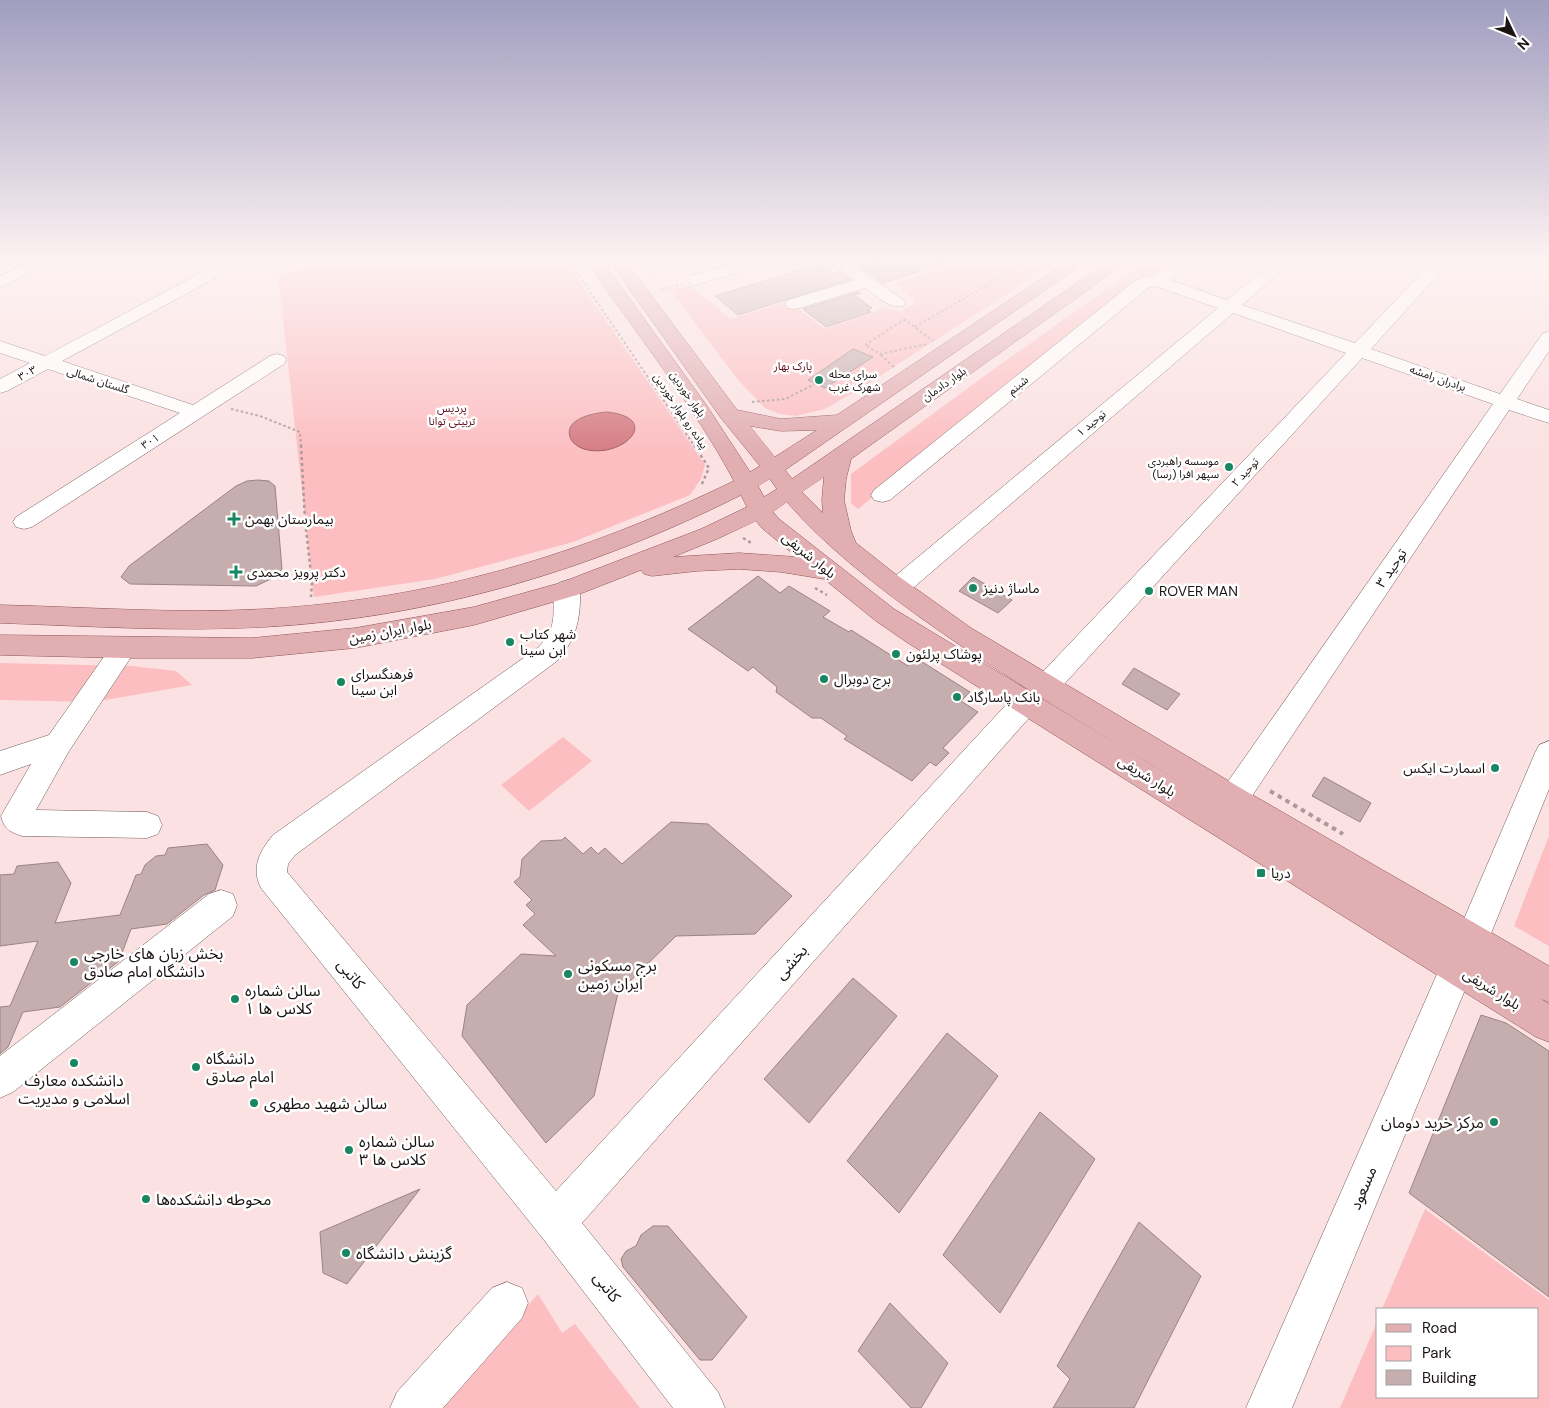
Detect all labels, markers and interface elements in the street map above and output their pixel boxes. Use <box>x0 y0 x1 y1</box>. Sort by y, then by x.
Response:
north arrow <box>1489 10 1539 60</box>
text: N <box>1513 34 1534 54</box>
park label: پارک بهار <box>773 359 812 374</box>
street label: ۳۰۳ <box>15 362 39 384</box>
street label: برادران رامشه <box>1408 362 1468 394</box>
street label: گلستان شمالی <box>65 363 131 397</box>
street label: بلوار دادمان <box>919 364 969 404</box>
place label: سرای محله شهرک غرب <box>829 367 881 394</box>
street label: بلوار خوردین <box>667 368 709 420</box>
street label: پیاده رو بلوار خوردین <box>650 371 711 452</box>
street label: شبنم <box>1005 372 1033 399</box>
marker: سرای محله شهرک غرب <box>813 374 825 386</box>
park label: پردیس تربیتی توانا <box>429 401 475 428</box>
street label: توحید ۱ <box>1073 407 1109 439</box>
street label: ۳۰۱ <box>138 430 162 452</box>
place label: موسسه راهبردی سپهر افرا (رسا) <box>1148 454 1219 482</box>
street label: توحید ۲ <box>1228 455 1262 489</box>
marker: موسسه راهبردی سپهر افرا (رسا) <box>1223 461 1235 473</box>
place label: بیمارستان بهمن <box>245 510 334 528</box>
marker: بیمارستان بهمن <box>227 512 241 526</box>
street label: بلوار شریفی <box>778 528 840 582</box>
street label: توحید ۳ <box>1371 545 1411 591</box>
place label: دکتر پرویز محمدی <box>247 563 346 582</box>
marker: دکتر پرویز محمدی <box>229 565 243 579</box>
place label: ماساژ دنیز <box>982 579 1040 597</box>
marker: ماساژ دنیز <box>967 582 979 594</box>
place label: ROVER MAN <box>1159 582 1238 600</box>
marker: ROVER MAN <box>1143 585 1155 597</box>
street label: بلوار ایران زمین <box>347 615 433 647</box>
place label: شهر کتاب ابن سینا <box>520 625 576 659</box>
marker: شهر کتاب ابن سینا <box>504 636 516 648</box>
place label: پوشاک پرلئون <box>906 645 982 664</box>
marker: پوشاک پرلئون <box>890 648 902 660</box>
place label: فرهنگسرای ابن سینا <box>351 665 413 699</box>
place label: برج دوبرال <box>834 670 891 690</box>
marker: برج دوبرال <box>818 673 830 685</box>
marker: فرهنگسرای ابن سینا <box>335 676 347 688</box>
place label: بانک پاسارگاد <box>967 688 1041 707</box>
marker: بانک پاسارگاد <box>951 691 963 703</box>
street label: بلوار شریفی <box>1115 751 1179 801</box>
place label: اسمارت ایکس <box>1403 759 1485 777</box>
marker: اسمارت ایکس <box>1489 762 1501 774</box>
place label: دریا <box>1271 864 1291 882</box>
marker: دریا <box>1255 867 1267 879</box>
street label: بخشی <box>770 940 812 984</box>
place label: بخش زبان های خارجی دانشگاه امام صادق <box>84 943 223 984</box>
street label: کاتبی <box>332 954 370 994</box>
place label: برج مسکونی ایران زمین <box>578 955 657 994</box>
marker: بخش زبان های خارجی دانشگاه امام صادق <box>68 956 80 968</box>
street label: بلوار شریفی <box>1460 964 1524 1014</box>
marker: برج مسکونی ایران زمین <box>562 968 574 980</box>
place label: سالن شماره ۱ کلاس ها <box>245 980 320 1019</box>
marker: سالن شماره ۱ کلاس ها <box>229 993 241 1005</box>
place label: دانشگاه امام صادق <box>206 1048 274 1089</box>
marker: دانشکده معارف اسلامی و مدیریت <box>68 1057 80 1069</box>
marker: دانشگاه امام صادق <box>190 1061 202 1073</box>
place label: دانشکده معارف اسلامی و مدیریت <box>18 1070 130 1109</box>
place label: سالن شهید مطهری <box>264 1093 387 1114</box>
marker: سالن شهید مطهری <box>248 1097 260 1109</box>
place label: مرکز خرید دومان <box>1381 1112 1484 1133</box>
marker: مرکز خرید دومان <box>1488 1116 1500 1128</box>
place label: سالن شماره ۳ کلاس ها <box>359 1131 434 1170</box>
marker: سالن شماره ۳ کلاس ها <box>343 1144 355 1156</box>
street label: مسعود <box>1344 1163 1382 1213</box>
place label: محوطه دانشکده‌ها <box>156 1189 271 1210</box>
marker: محوطه دانشکده‌ها <box>140 1193 152 1205</box>
place label: گزینش دانشگاه <box>356 1243 452 1264</box>
marker: گزینش دانشگاه <box>340 1247 352 1259</box>
street label: کاتبی <box>588 1267 626 1307</box>
legend <box>1376 1308 1539 1398</box>
text: Road <box>1422 1318 1457 1338</box>
text: Park <box>1422 1343 1452 1363</box>
text: Building <box>1422 1368 1477 1388</box>

